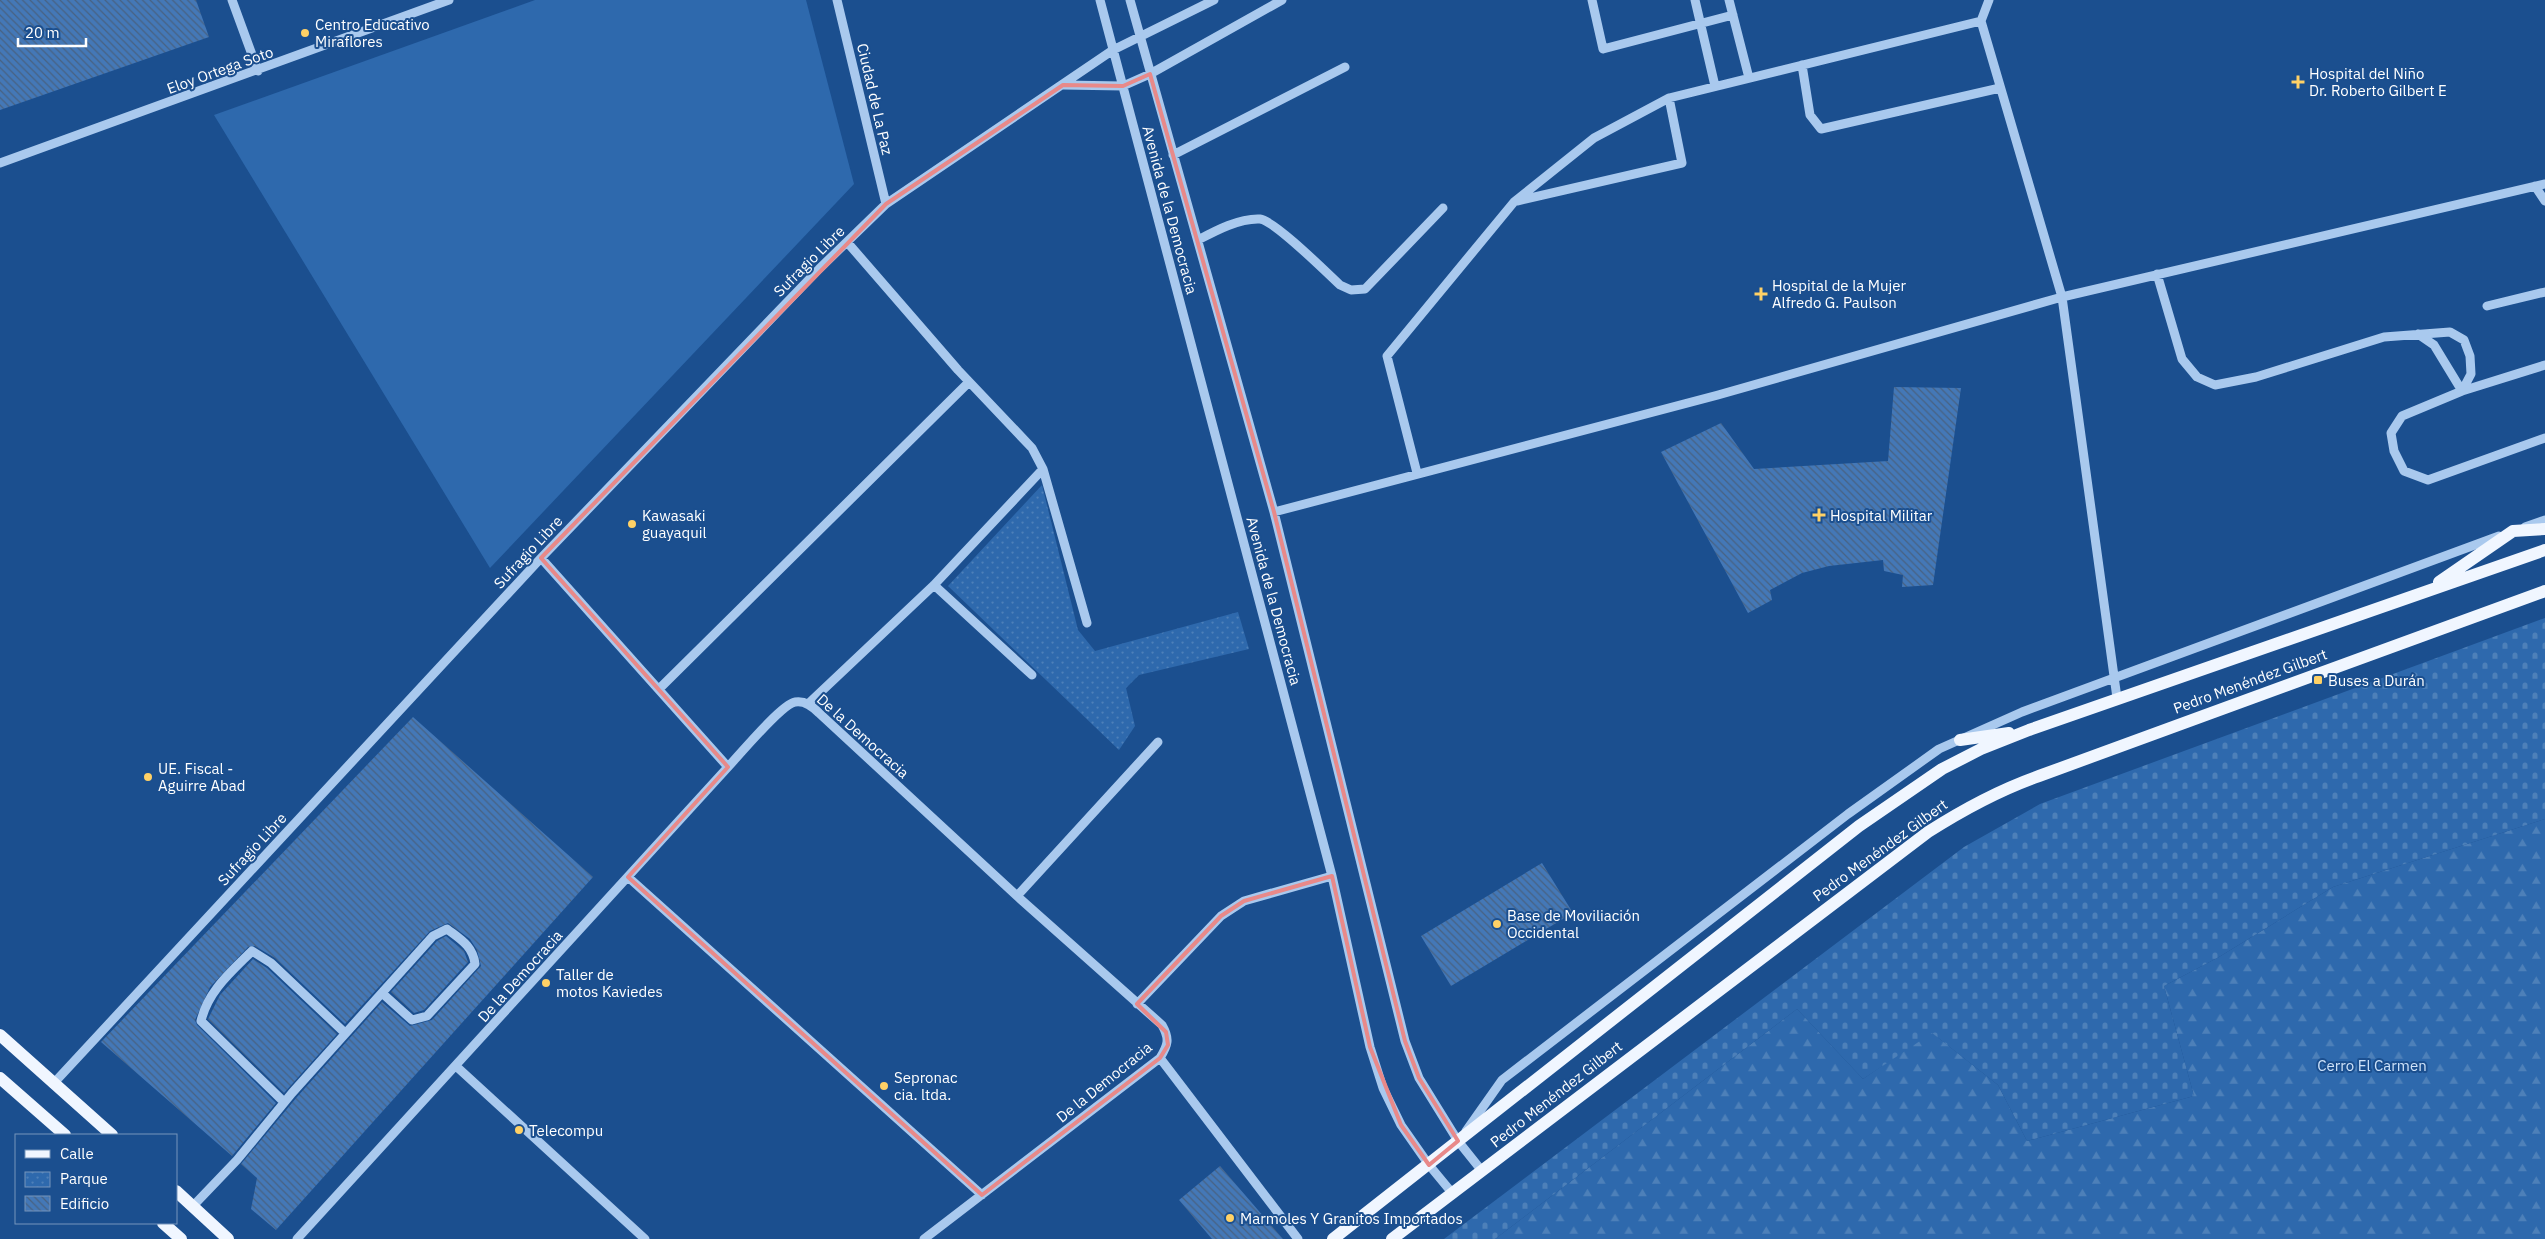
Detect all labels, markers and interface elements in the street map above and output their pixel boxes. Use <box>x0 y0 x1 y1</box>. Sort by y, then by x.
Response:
scale bar <box>18 15 85 47</box>
place label: Centro Educativo Miraflores <box>315 15 430 51</box>
text: 20 m <box>25 23 60 42</box>
marker: Centro Educativo Miraflores <box>299 27 311 39</box>
street label: Ciudad de La Paz <box>853 41 897 157</box>
street label: Eloy Ortega Soto <box>164 42 276 98</box>
place label: Hospital del Niño Dr. Roberto Gilbert E <box>2309 64 2447 100</box>
marker: Hospital del Niño Dr. Roberto Gilbert E <box>2291 75 2305 89</box>
street label: Avenida de la Democracia <box>1138 124 1202 296</box>
street label: Sufragio Libre <box>769 221 849 301</box>
place label: Hospital de la Mujer Alfredo G. Paulson <box>1772 276 1906 312</box>
marker: Hospital de la Mujer Alfredo G. Paulson <box>1754 287 1768 301</box>
place label: Kawasaki guayaquil <box>642 506 707 542</box>
place label: Hospital Militar <box>1830 506 1933 525</box>
marker: Hospital Militar <box>1812 508 1826 522</box>
street label: Sufragio Libre <box>489 512 567 592</box>
street label: Avenida de la Democracia <box>1242 515 1306 687</box>
marker: Kawasaki guayaquil <box>626 518 638 530</box>
street label: Pedro Menéndez Gilbert <box>2171 644 2329 718</box>
place label: Buses a Durán <box>2328 671 2425 690</box>
marker: Buses a Durán <box>2312 674 2324 686</box>
street label: De la Democracia <box>813 690 913 782</box>
place label: UE. Fiscal - Aguirre Abad <box>158 759 245 795</box>
marker: UE. Fiscal - Aguirre Abad <box>142 771 154 783</box>
street label: Pedro Menéndez Gilbert <box>1809 795 1951 905</box>
street label: Sufragio Libre <box>213 809 291 889</box>
place label: Base de Moviliación Occidental <box>1507 906 1640 942</box>
marker: Base de Moviliación Occidental <box>1491 918 1503 930</box>
street label: De la Democracia <box>474 926 566 1026</box>
place label: Taller de motos Kaviedes <box>556 965 663 1001</box>
marker: Taller de motos Kaviedes <box>540 977 552 989</box>
street label: Pedro Menéndez Gilbert <box>1486 1037 1626 1151</box>
street label: De la Democracia <box>1052 1038 1156 1126</box>
park label: Cerro El Carmen <box>2317 1056 2427 1075</box>
place label: Sepronac cia. ltda. <box>894 1068 958 1104</box>
marker: Sepronac cia. ltda. <box>878 1080 890 1092</box>
place label: Telecompu <box>529 1121 603 1140</box>
marker: Telecompu <box>513 1124 525 1136</box>
legend <box>15 1134 178 1224</box>
text: Calle <box>60 1144 94 1163</box>
text: Parque <box>60 1169 108 1188</box>
text: Edificio <box>60 1194 109 1213</box>
place label: Marmoles Y Granitos Importados <box>1240 1209 1463 1228</box>
marker: Marmoles Y Granitos Importados <box>1224 1212 1236 1224</box>

